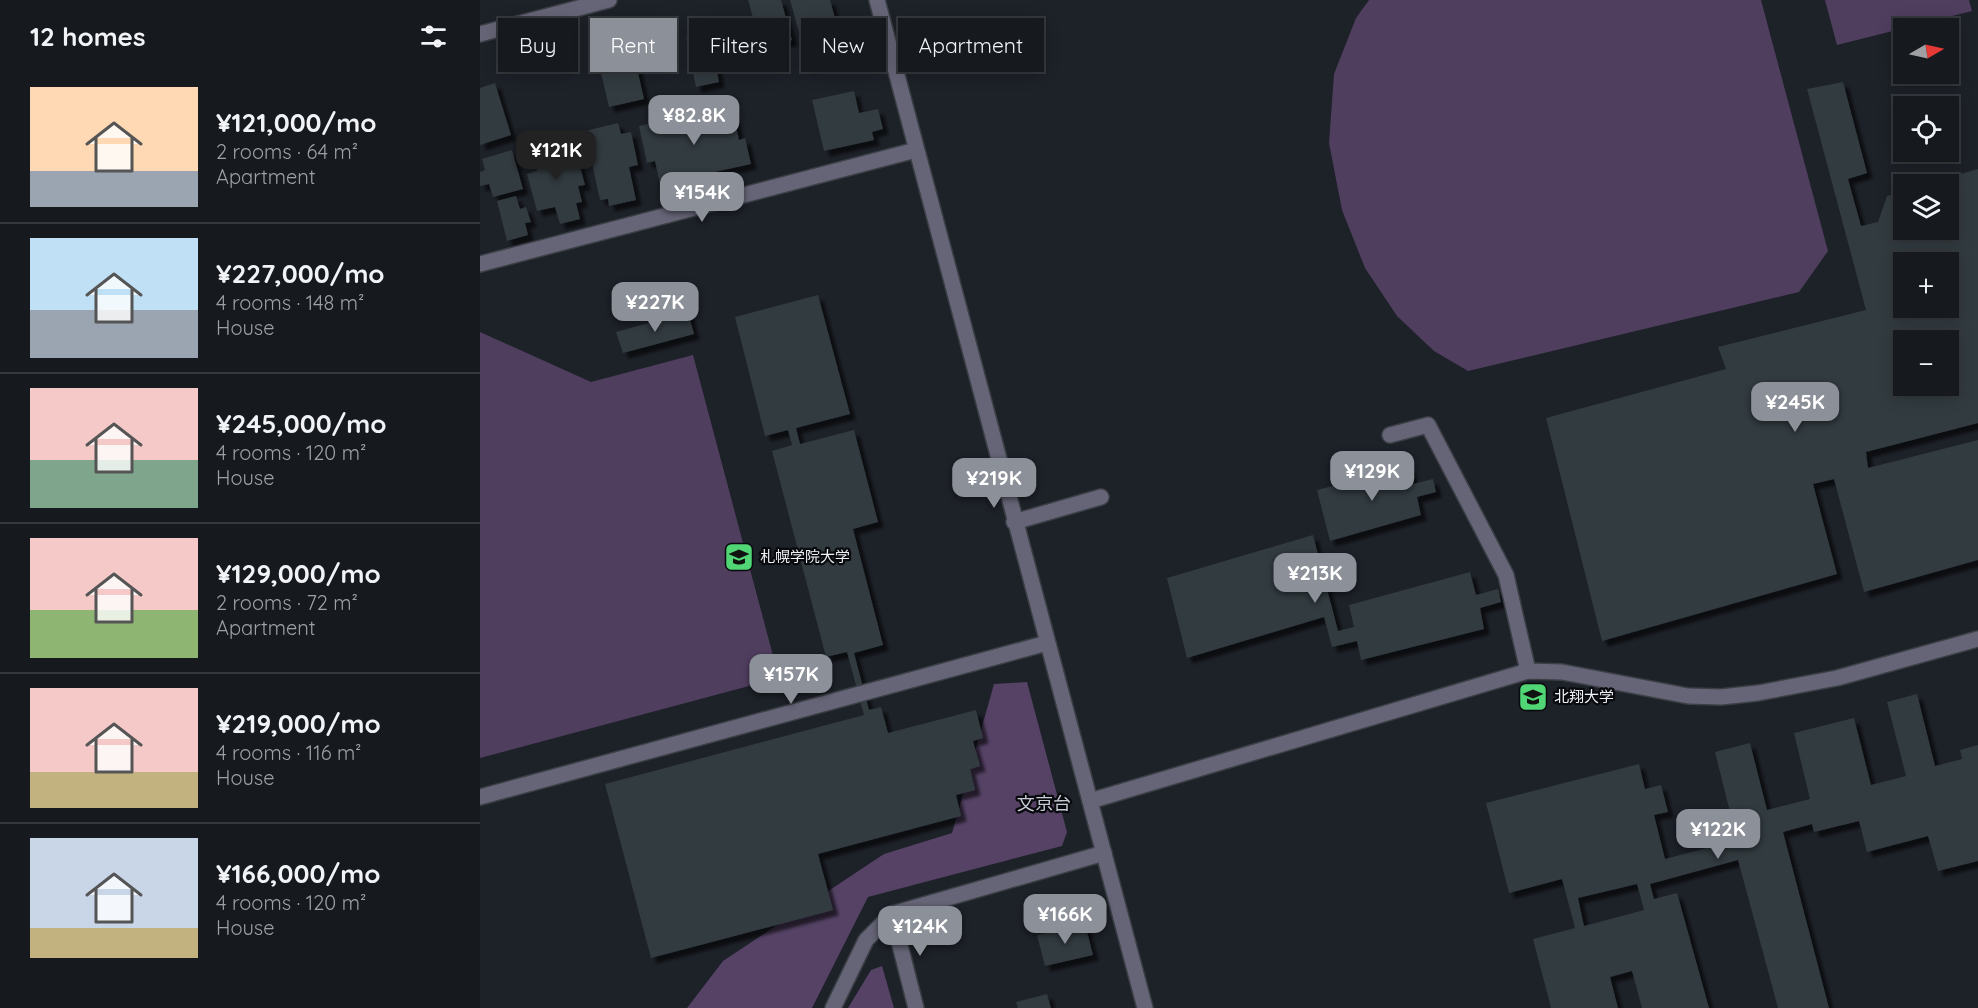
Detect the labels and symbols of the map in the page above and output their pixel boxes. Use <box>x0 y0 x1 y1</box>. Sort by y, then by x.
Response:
north arrow <box>1893 18 1959 84</box>
pin: ¥82.8K <box>645 95 743 146</box>
pin: ¥121K <box>514 130 598 181</box>
pin: ¥154K <box>660 172 744 223</box>
pin: ¥227K <box>613 282 697 333</box>
pin: ¥245K <box>1753 382 1837 433</box>
pin: ¥129K <box>1330 451 1414 502</box>
pin: ¥219K <box>952 458 1036 509</box>
school or university icon: 札幌学院大学 <box>723 541 755 573</box>
place label: 札幌学院大学 <box>760 547 850 566</box>
pin: ¥213K <box>1273 553 1357 604</box>
pin: ¥157K <box>749 654 833 705</box>
school or university icon: 北翔大学 <box>1517 681 1549 713</box>
place label: 北翔大学 <box>1554 687 1614 706</box>
district label: 文京台 <box>1017 792 1071 815</box>
pin: ¥122K <box>1676 809 1760 860</box>
pin: ¥166K <box>1023 894 1107 945</box>
pin: ¥124K <box>878 906 962 957</box>

